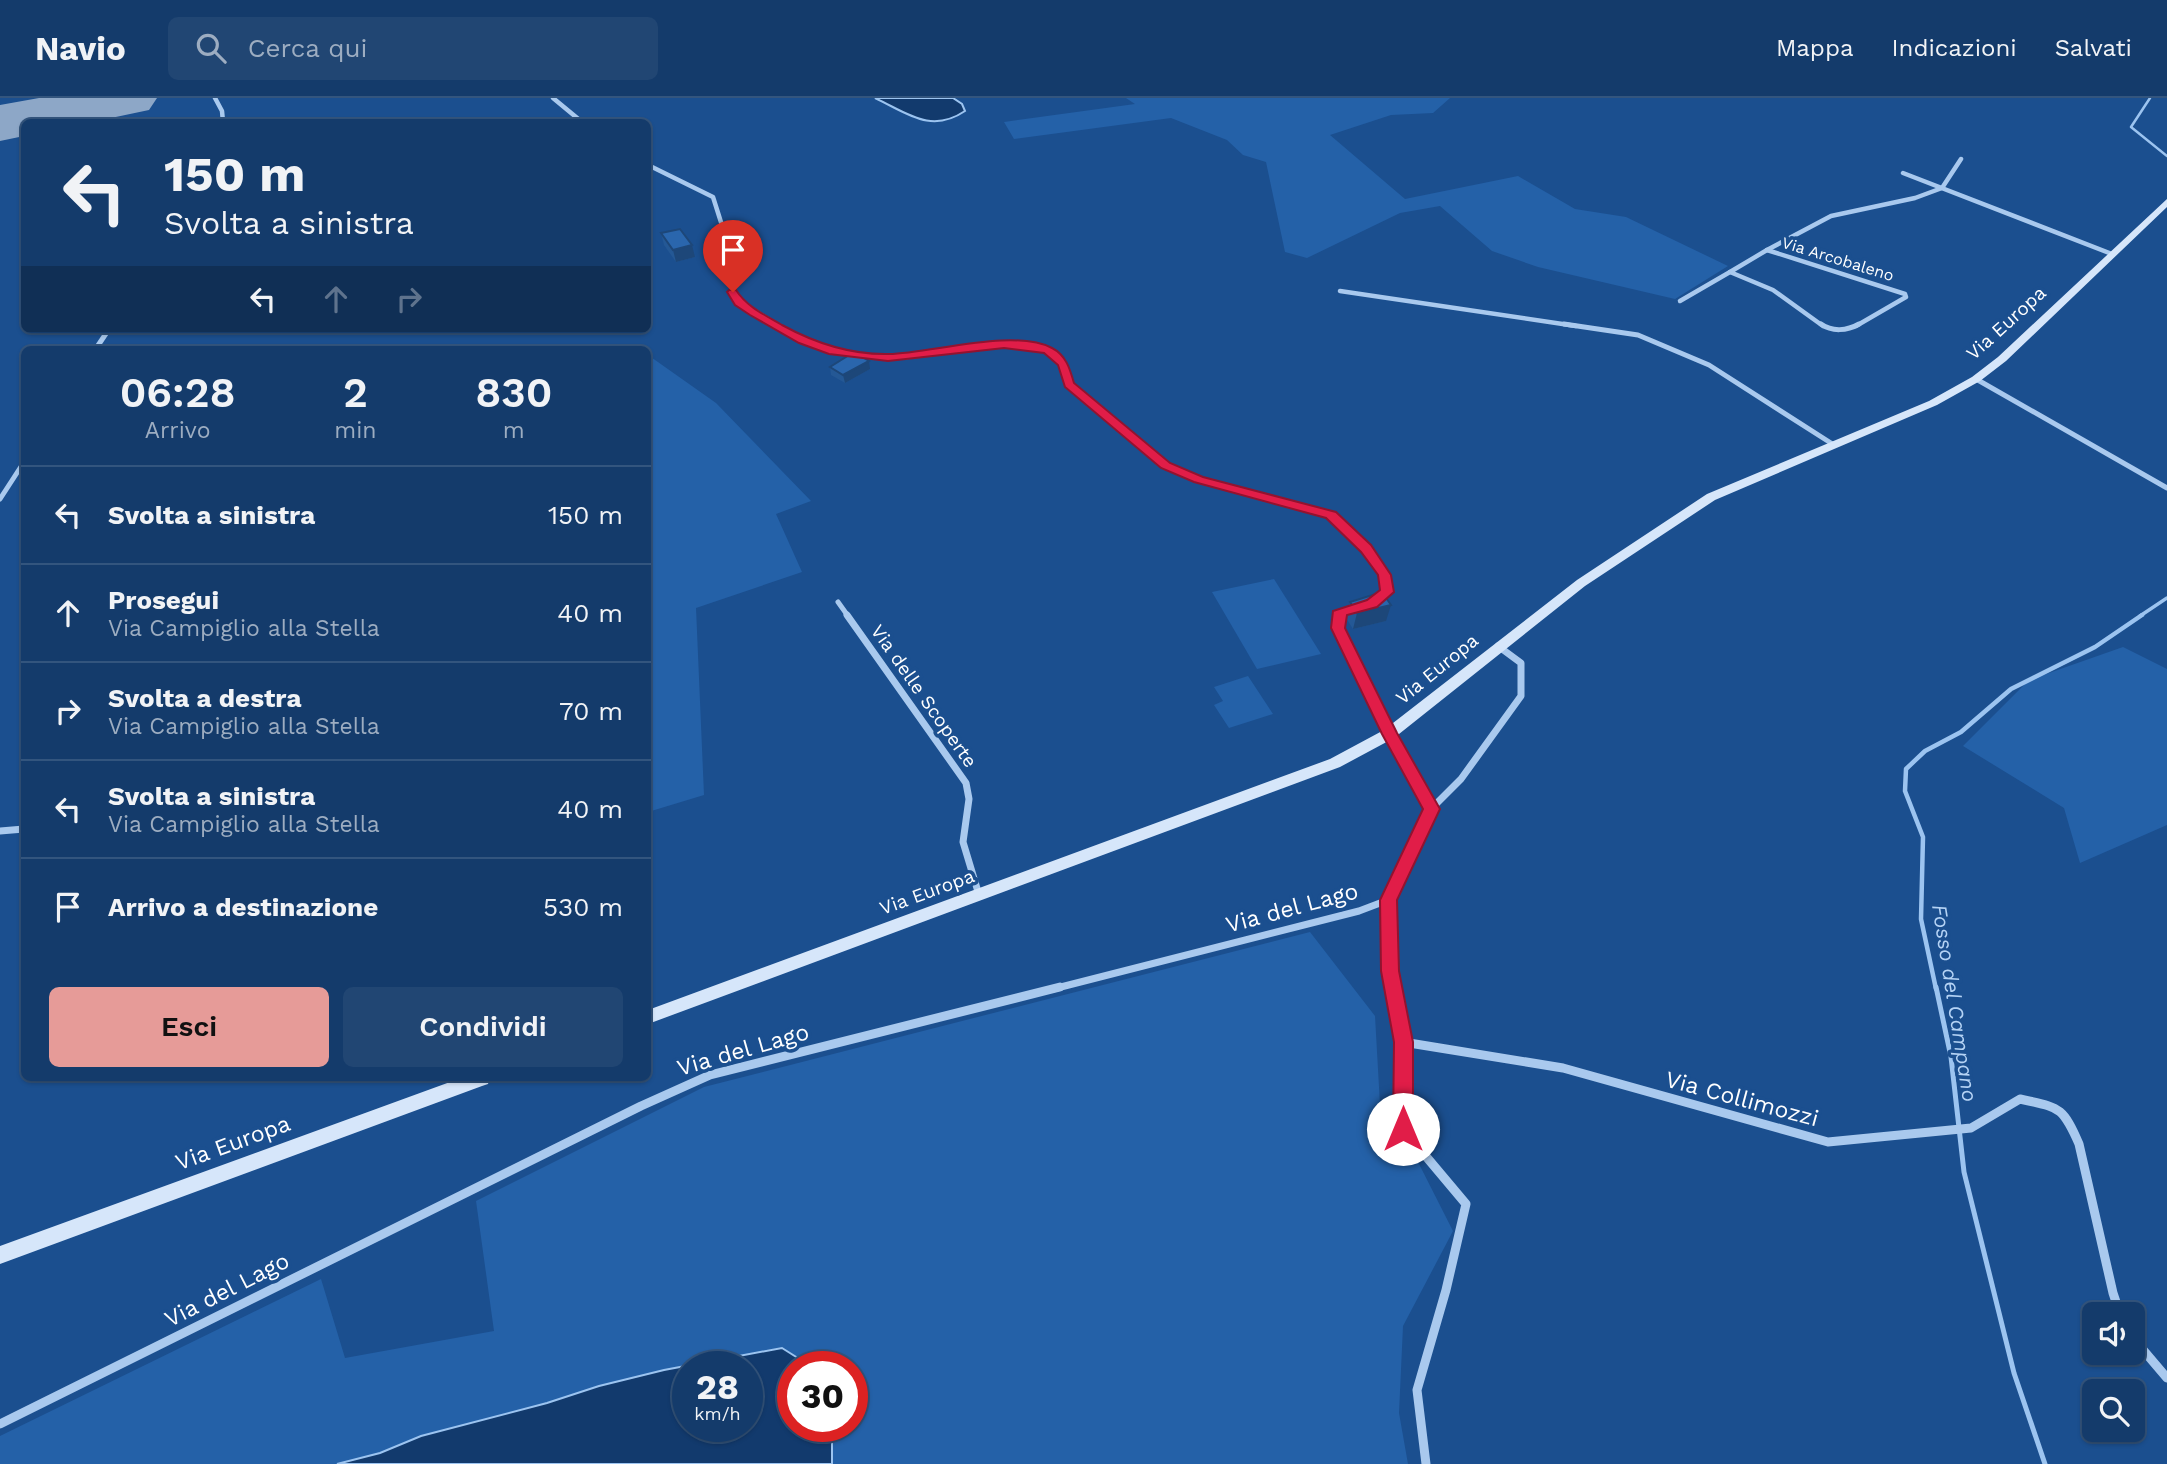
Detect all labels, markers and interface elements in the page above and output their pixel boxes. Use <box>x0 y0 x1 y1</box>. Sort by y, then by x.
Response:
search box <box>168 17 658 80</box>
text: Navio <box>35 29 126 68</box>
icon: search <box>192 29 230 67</box>
text: Cerca qui <box>248 33 368 63</box>
text: Mappa <box>1776 34 1854 62</box>
text: Indicazioni <box>1892 34 2017 62</box>
text: Salvati <box>2055 34 2132 62</box>
text: 150 m <box>164 145 305 203</box>
icon: left <box>49 147 140 238</box>
text: Svolta a sinistra <box>164 204 414 242</box>
pin <box>703 220 763 292</box>
icon: arrive <box>714 231 752 269</box>
street label: Via Arcobaleno <box>1780 233 1896 285</box>
icon: left <box>244 280 282 318</box>
icon: ahead <box>317 280 355 318</box>
icon: right <box>390 280 428 318</box>
street label: Via Europa <box>1961 281 2051 365</box>
text: 06:28 <box>120 368 236 417</box>
text: 2 <box>343 368 368 417</box>
text: 830 <box>475 368 552 417</box>
text: Arrivo <box>145 417 211 444</box>
text: min <box>334 417 377 444</box>
text: m <box>503 417 525 444</box>
icon: left <box>49 496 87 534</box>
text: Svolta a sinistra <box>108 500 315 530</box>
text: 150 m <box>548 500 623 530</box>
text: Prosegui <box>108 585 219 615</box>
icon: ahead <box>49 594 87 632</box>
text: 40 m <box>557 598 623 628</box>
text: Via Campiglio alla Stella <box>108 615 380 642</box>
street label: Via delle Scoperte <box>866 620 982 772</box>
street label: Via Europa <box>1391 629 1483 709</box>
text: Svolta a destra <box>108 683 301 713</box>
icon: right <box>49 692 87 730</box>
text: 70 m <box>559 696 623 726</box>
text: Via Campiglio alla Stella <box>108 713 380 740</box>
text: Svolta a sinistra <box>108 781 315 811</box>
icon: left <box>49 790 87 828</box>
text: 40 m <box>557 794 623 824</box>
text: Via Campiglio alla Stella <box>108 811 380 838</box>
street label: Via Europa <box>876 864 978 920</box>
street label: Via del Lago <box>1223 877 1361 939</box>
icon: arrive <box>49 888 87 926</box>
text: Arrivo a destinazione <box>108 892 378 922</box>
text: 530 m <box>543 892 623 922</box>
water label: Fosso del Campano <box>1927 902 1983 1104</box>
button: Esci <box>49 987 329 1067</box>
button: Condividi <box>343 987 623 1067</box>
street label: Via del Lago <box>674 1018 812 1082</box>
street label: Via Collimozzi <box>1663 1066 1821 1132</box>
position arrow <box>1366 1092 1440 1166</box>
street label: Via Europa <box>172 1110 294 1176</box>
street label: Via del Lago <box>160 1247 294 1333</box>
map controls <box>2082 1302 2145 1442</box>
button: sound <box>2082 1302 2145 1365</box>
speed limit sign: 30 <box>777 1351 868 1442</box>
text: 28 <box>696 1366 739 1408</box>
button: search <box>2082 1379 2145 1442</box>
text: km/h <box>694 1403 741 1424</box>

